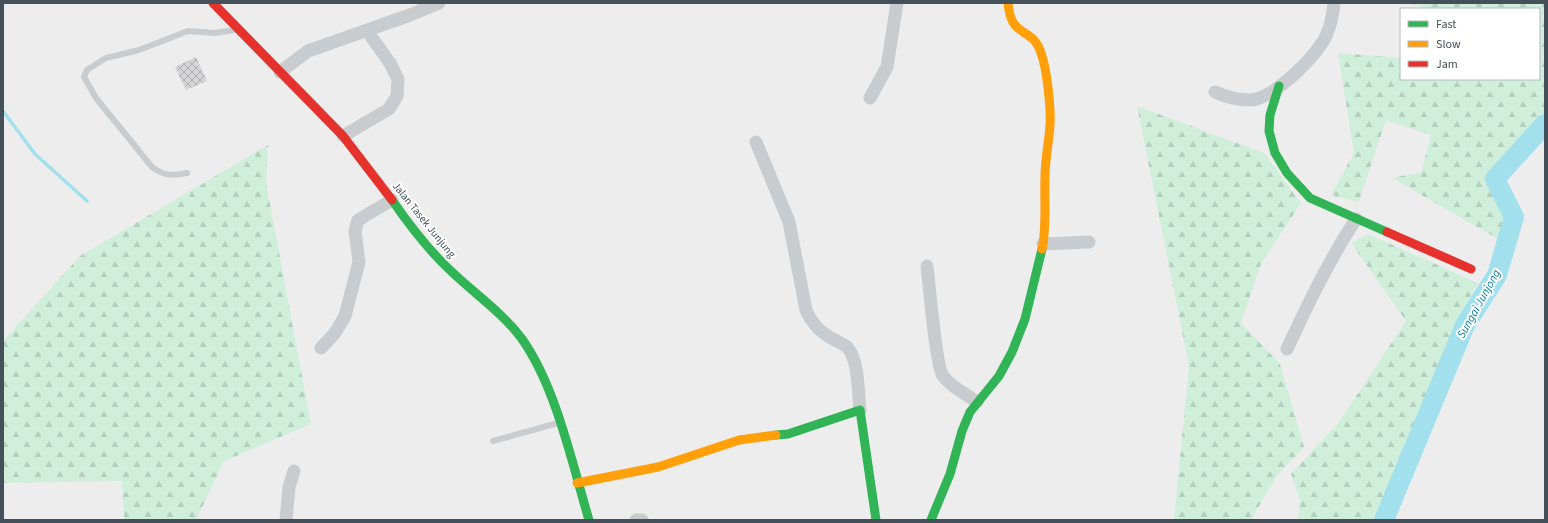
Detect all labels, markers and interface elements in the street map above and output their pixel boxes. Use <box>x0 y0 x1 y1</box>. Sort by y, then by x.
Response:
legend <box>1400 8 1540 80</box>
text: Fast <box>1436 16 1456 33</box>
text: Slow <box>1436 36 1461 53</box>
text: Jam <box>1436 56 1458 73</box>
street label: Jalan Tasek Junjung <box>389 179 459 261</box>
water label: Sungai Junjong <box>1453 266 1505 342</box>

